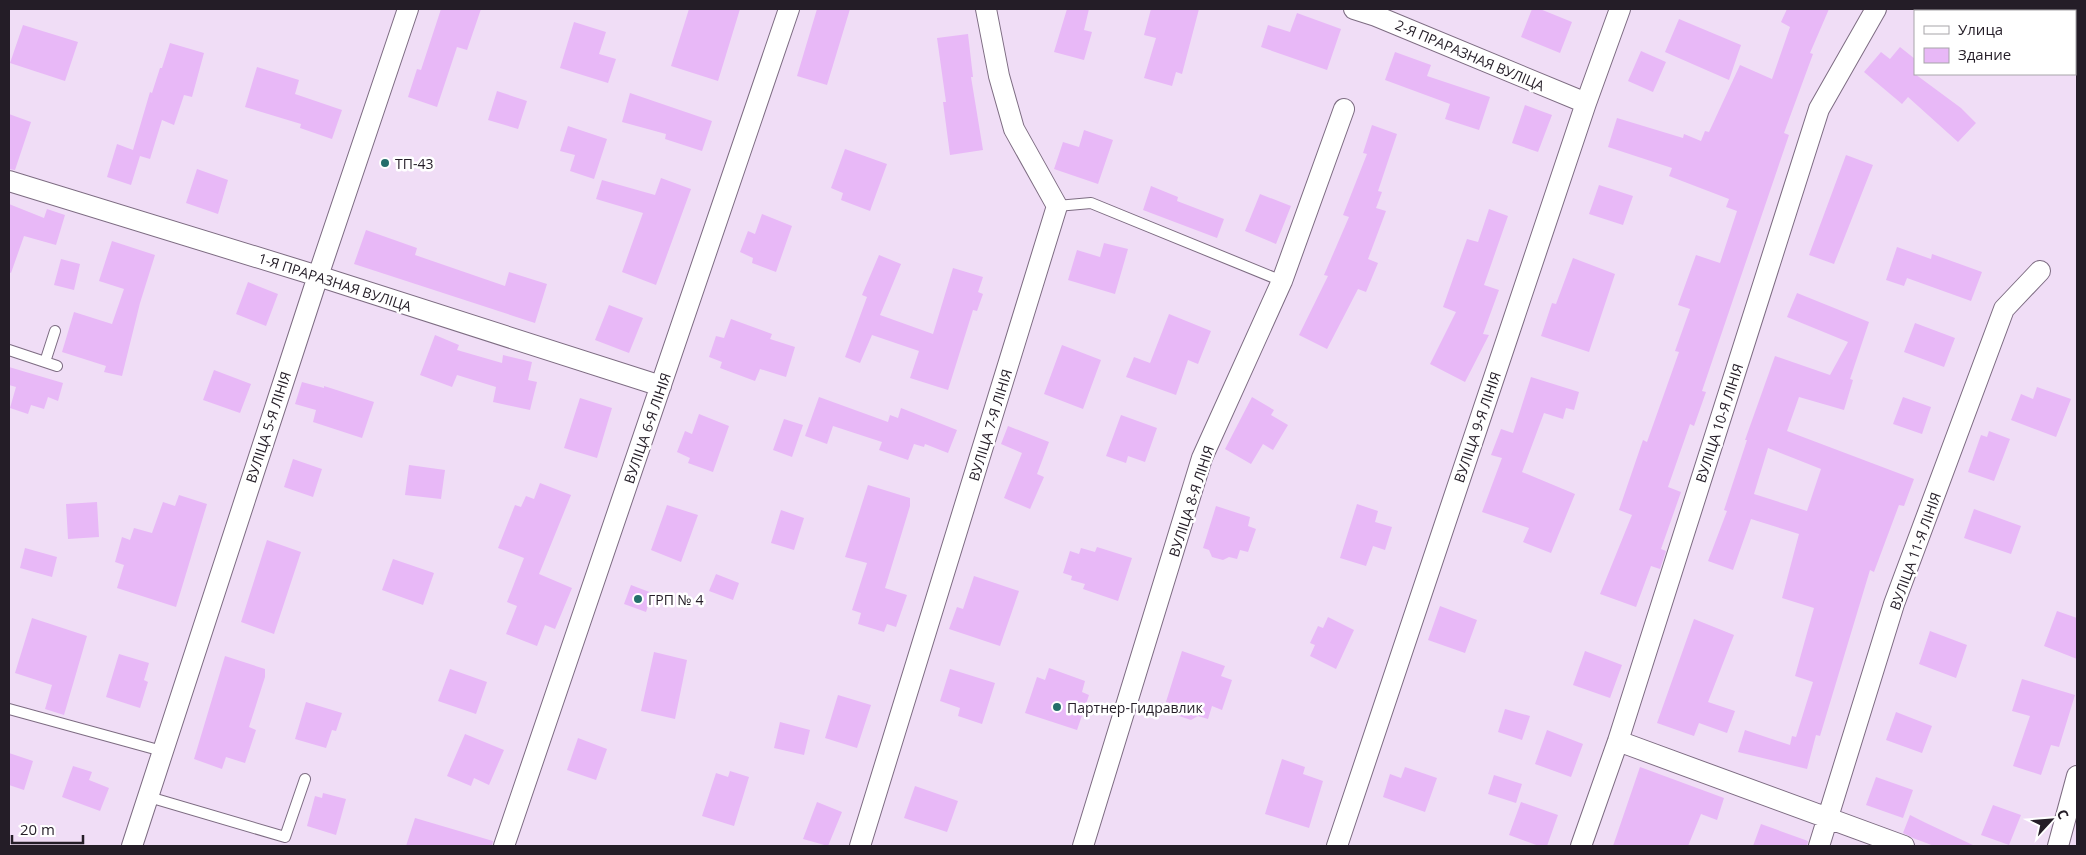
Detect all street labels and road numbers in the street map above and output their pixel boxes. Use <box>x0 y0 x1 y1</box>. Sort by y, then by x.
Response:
street label: 2-Я ПРАРАЗНАЯ ВУЛІЦА <box>1393 15 1548 95</box>
street label: 1-Я ПРАРАЗНАЯ ВУЛІЦА <box>256 248 414 316</box>
street label: ВУЛІЦА 10-Я ЛІНІЯ <box>1691 361 1747 485</box>
street label: ВУЛІЦА 7-Я ЛІНІЯ <box>964 367 1016 483</box>
street label: ВУЛІЦА 5-Я ЛІНІЯ <box>241 369 295 485</box>
street label: ВУЛІЦА 9-Я ЛІНІЯ <box>1449 369 1505 485</box>
street label: ВУЛІЦА 6-Я ЛІНІЯ <box>619 370 675 486</box>
street label: ВУЛІЦА 8-Я ЛІНІЯ <box>1164 443 1218 559</box>
street label: ВУЛІЦА 11-Я ЛІНІЯ <box>1885 489 1945 613</box>

